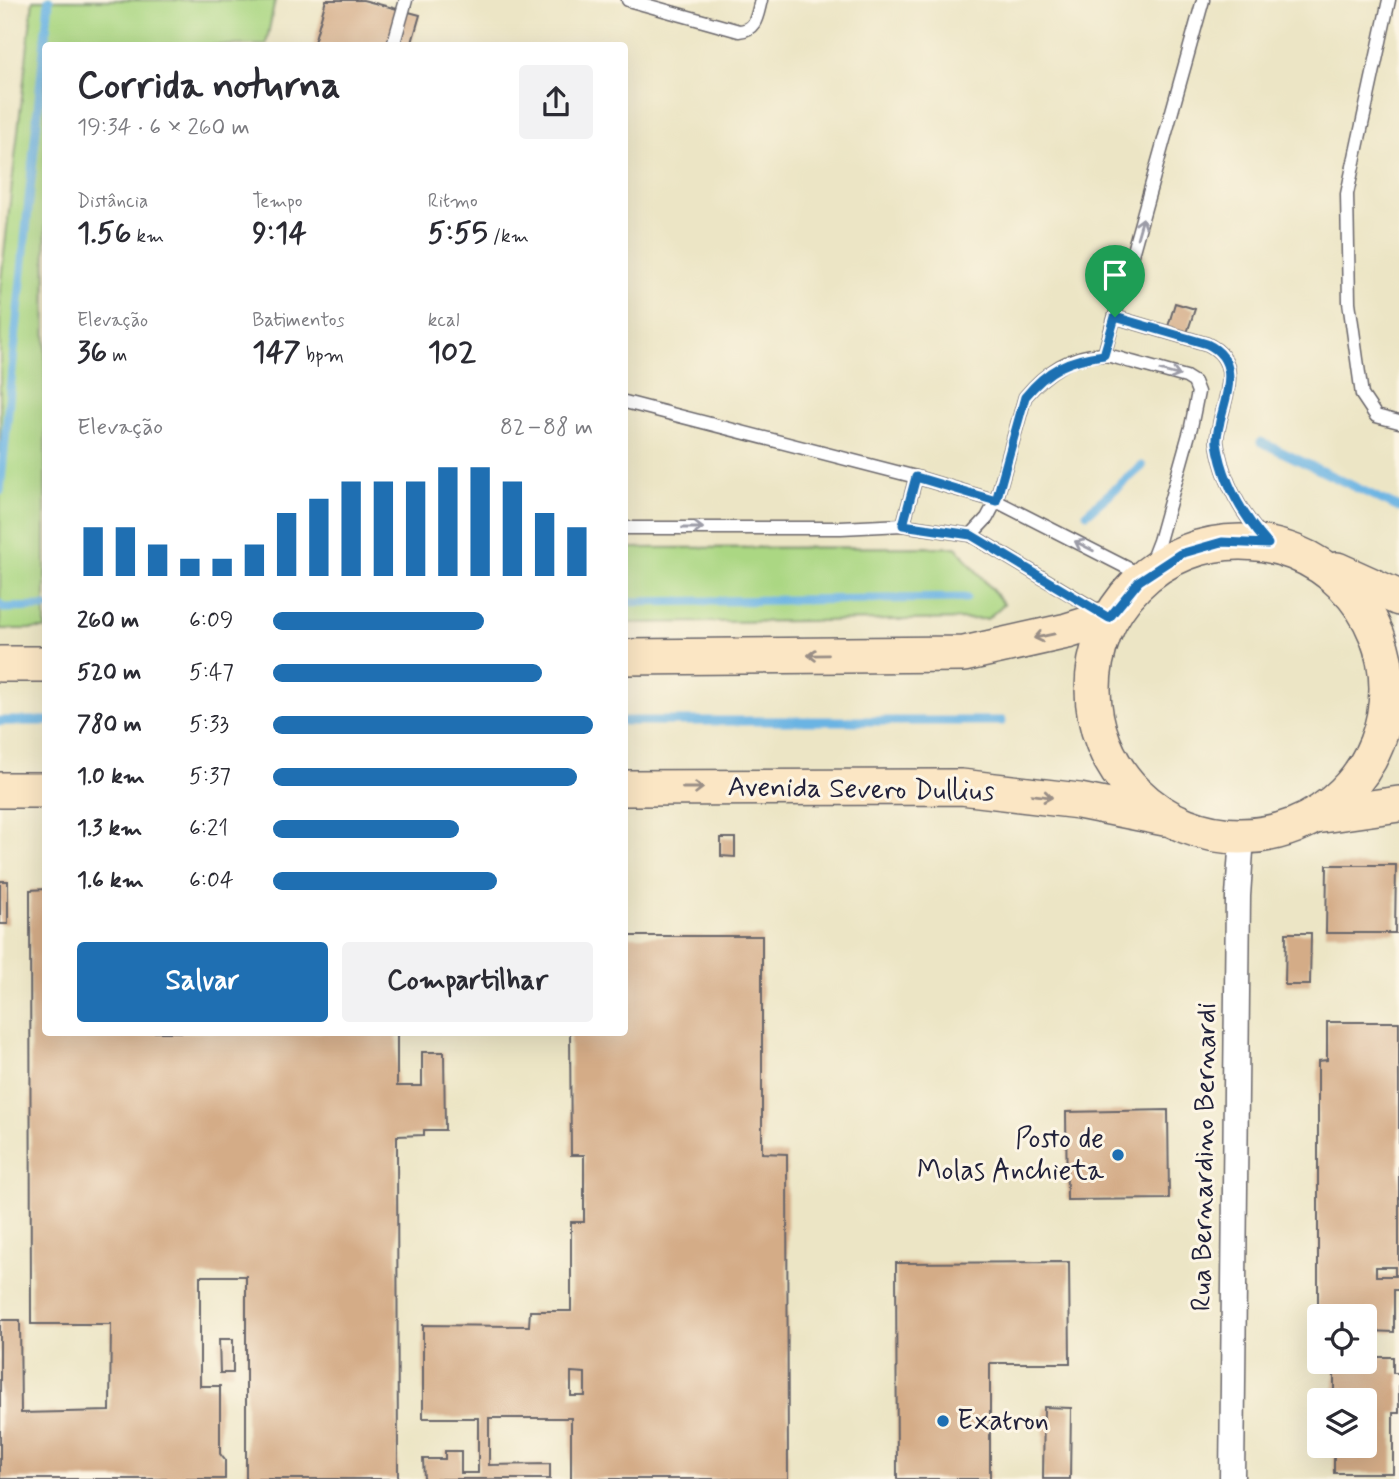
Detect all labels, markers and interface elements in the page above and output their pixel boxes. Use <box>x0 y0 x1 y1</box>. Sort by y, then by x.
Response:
text: Corrida noturna <box>77 62 341 111</box>
button: share <box>519 65 593 139</box>
text: 19:34 · 6 × 260 m <box>77 113 250 143</box>
text: Distância <box>77 189 148 214</box>
text: Tempo <box>252 189 303 214</box>
text: Ritmo <box>428 189 478 214</box>
text: 1.56 <box>77 214 131 253</box>
text: 9:14 <box>252 214 307 253</box>
text: 5:55 <box>428 214 488 253</box>
one-way arrow <box>1134 217 1147 239</box>
text: km <box>131 224 164 249</box>
text: /km <box>488 224 529 249</box>
pin <box>1085 245 1145 317</box>
icon: arrive <box>1096 256 1134 294</box>
text: Elevação <box>77 308 148 333</box>
text: Batimentos <box>252 308 345 333</box>
text: kcal <box>428 308 460 333</box>
text: 36 <box>77 333 107 372</box>
text: 147 <box>252 333 301 372</box>
text: 102 <box>428 333 476 372</box>
text: m <box>107 343 127 368</box>
text: bpm <box>301 343 344 368</box>
one-way arrow <box>1159 367 1181 380</box>
text: Elevação <box>77 413 163 443</box>
text: 82–88 m <box>500 413 593 443</box>
one-way arrow <box>681 521 704 535</box>
one-way arrow <box>1074 538 1095 552</box>
text: 260 m <box>77 606 139 636</box>
text: 6:09 <box>189 606 233 636</box>
one-way arrow <box>1033 630 1056 644</box>
one-way arrow <box>807 648 830 662</box>
text: 520 m <box>77 658 141 688</box>
text: 5:47 <box>189 658 234 688</box>
text: 780 m <box>77 710 142 740</box>
text: 5:33 <box>189 710 229 740</box>
text: 1.0 km <box>77 762 145 792</box>
text: 5:37 <box>189 762 231 792</box>
street label: Avenida Severo Dullius <box>727 769 995 811</box>
one-way arrow <box>681 781 704 795</box>
one-way arrow <box>1031 790 1053 803</box>
text: 1.3 km <box>77 814 142 844</box>
text: 6:21 <box>189 814 228 844</box>
text: 1.6 km <box>77 866 144 896</box>
text: 6:04 <box>189 866 234 896</box>
button: Salvar <box>77 942 328 1022</box>
button: Compartilhar <box>342 942 593 1022</box>
street label: Rua Bernardino Bernardi <box>1184 1002 1226 1312</box>
place label: Posto de Molas Anchieta <box>917 1121 1104 1190</box>
marker: Posto de Molas Anchieta <box>1110 1147 1126 1163</box>
map controls <box>1307 1304 1377 1458</box>
button: locate <box>1307 1304 1377 1374</box>
button: layers <box>1307 1388 1377 1458</box>
place label: Exatron <box>957 1403 1049 1440</box>
marker: Exatron <box>935 1413 951 1429</box>

